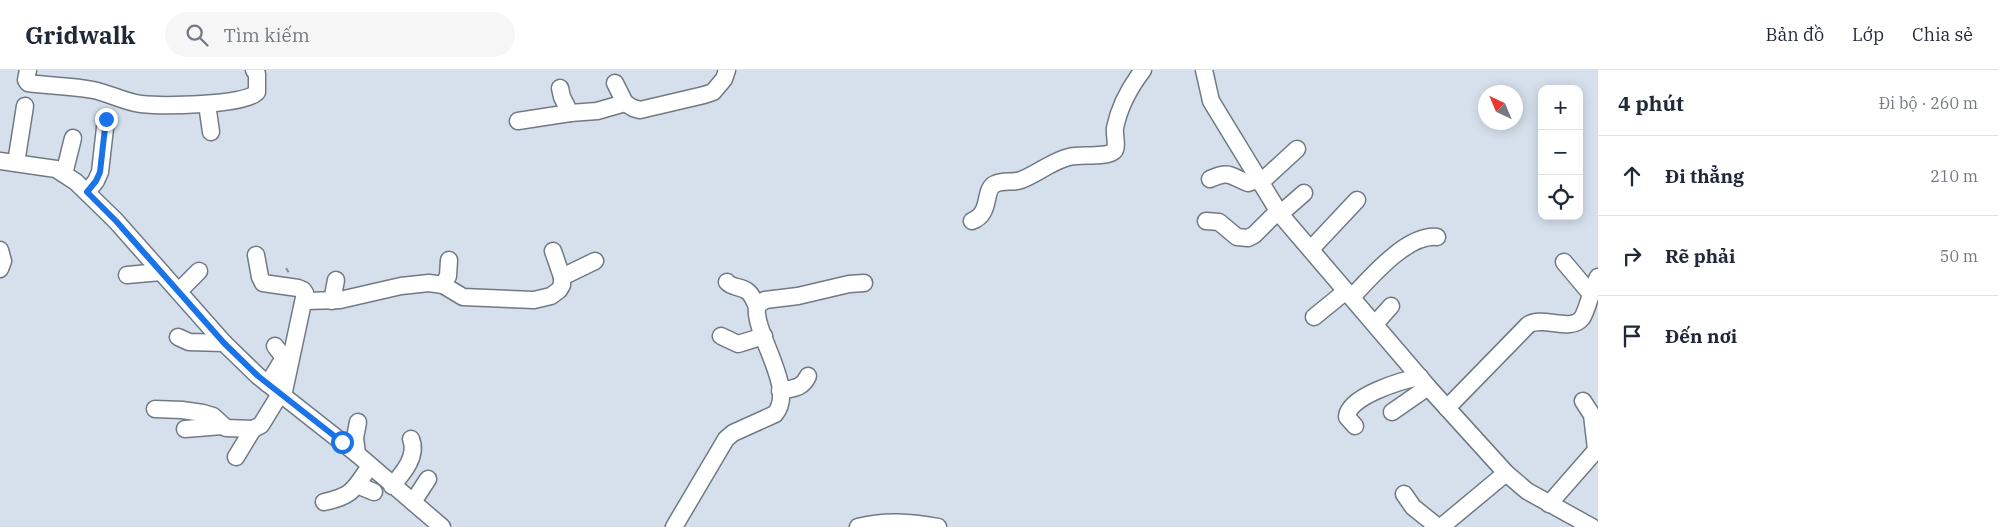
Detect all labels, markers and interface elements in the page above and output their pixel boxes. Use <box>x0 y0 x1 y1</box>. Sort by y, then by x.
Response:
search box <box>165 12 515 57</box>
text: Gridwalk <box>25 19 135 51</box>
icon: search <box>183 21 211 49</box>
text: Tìm kiếm <box>223 23 310 47</box>
text: Bản đồ <box>1765 23 1824 46</box>
text: Lớp <box>1852 23 1884 46</box>
text: Chia sẻ <box>1912 23 1973 46</box>
north arrow <box>1478 85 1523 130</box>
map controls <box>1538 85 1583 220</box>
button: + <box>1538 85 1583 130</box>
text: 4 phút <box>1618 89 1684 117</box>
text: Đi bộ · 260 m <box>1879 93 1978 113</box>
route end <box>95 108 118 131</box>
button: − <box>1538 130 1583 175</box>
icon: ahead <box>1618 162 1646 190</box>
text: Đi thẳng <box>1665 164 1744 188</box>
text: 210 m <box>1930 166 1978 186</box>
button: locate <box>1538 175 1583 220</box>
icon: right <box>1618 242 1646 270</box>
text: Rẽ phải <box>1665 244 1735 268</box>
text: 50 m <box>1940 246 1978 266</box>
icon: arrive <box>1618 322 1646 350</box>
text: Đến nơi <box>1665 324 1737 348</box>
route start <box>331 431 354 454</box>

